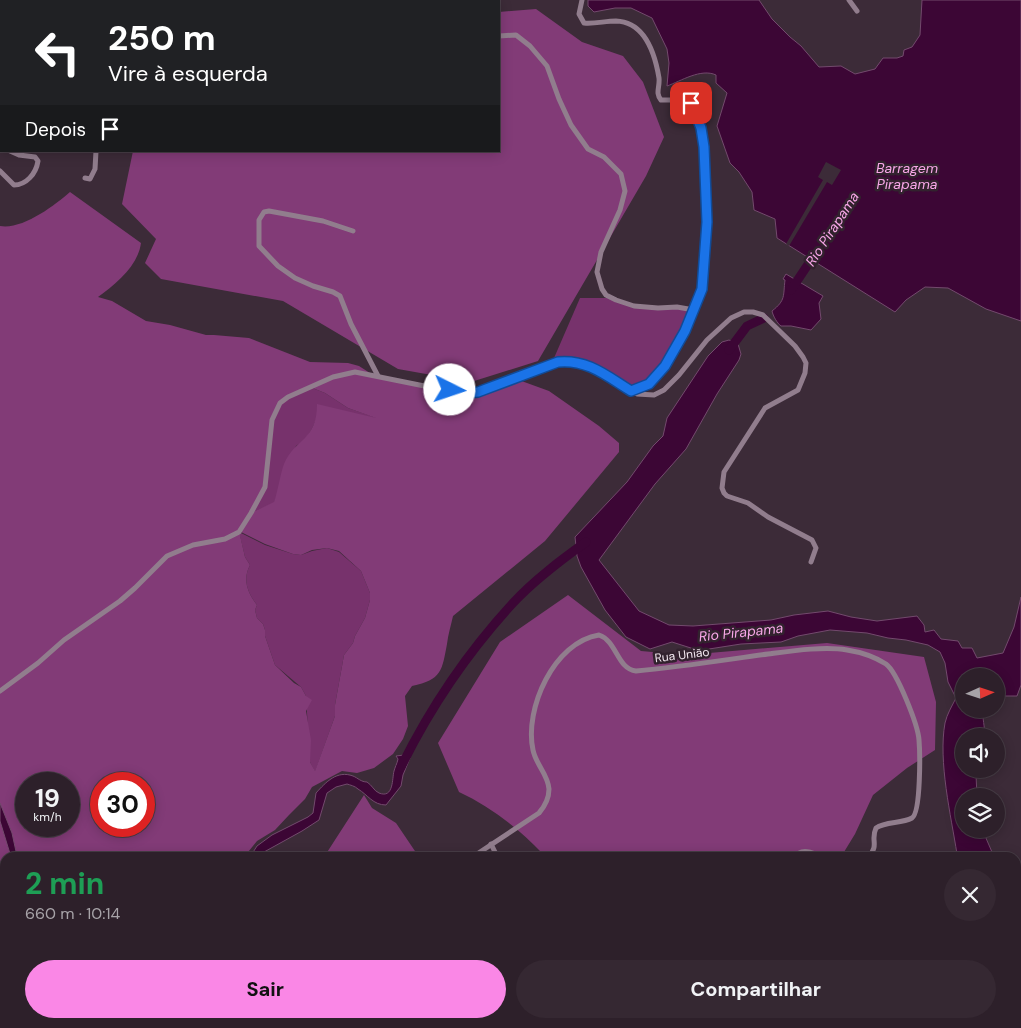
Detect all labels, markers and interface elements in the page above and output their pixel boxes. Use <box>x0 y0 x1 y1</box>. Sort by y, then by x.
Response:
text: 250 m <box>108 15 216 61</box>
icon: left <box>25 20 90 85</box>
text: Vire à esquerda <box>108 59 268 88</box>
pin <box>670 82 712 124</box>
icon: arrive <box>677 89 705 117</box>
icon: arrive <box>96 115 124 143</box>
text: Depois <box>25 117 86 142</box>
water label: Barragem Pirapama <box>876 159 938 193</box>
water label: Rio Pirapama <box>801 188 863 270</box>
position arrow <box>423 363 475 415</box>
water label: Rio Pirapama <box>698 619 784 645</box>
street label: Rua União <box>654 644 710 666</box>
north arrow <box>955 668 1005 718</box>
map controls <box>955 668 1005 838</box>
button: sound <box>955 728 1005 778</box>
speed limit sign: 30 <box>90 772 155 837</box>
text: 19 <box>35 782 60 815</box>
button: layers <box>955 788 1005 838</box>
text: km/h <box>33 809 62 825</box>
text: 2 min <box>25 864 104 903</box>
button: close <box>944 869 996 921</box>
text: 660 m · 10:14 <box>25 903 120 924</box>
button: Sair <box>25 960 506 1018</box>
button: Compartilhar <box>516 960 996 1018</box>

